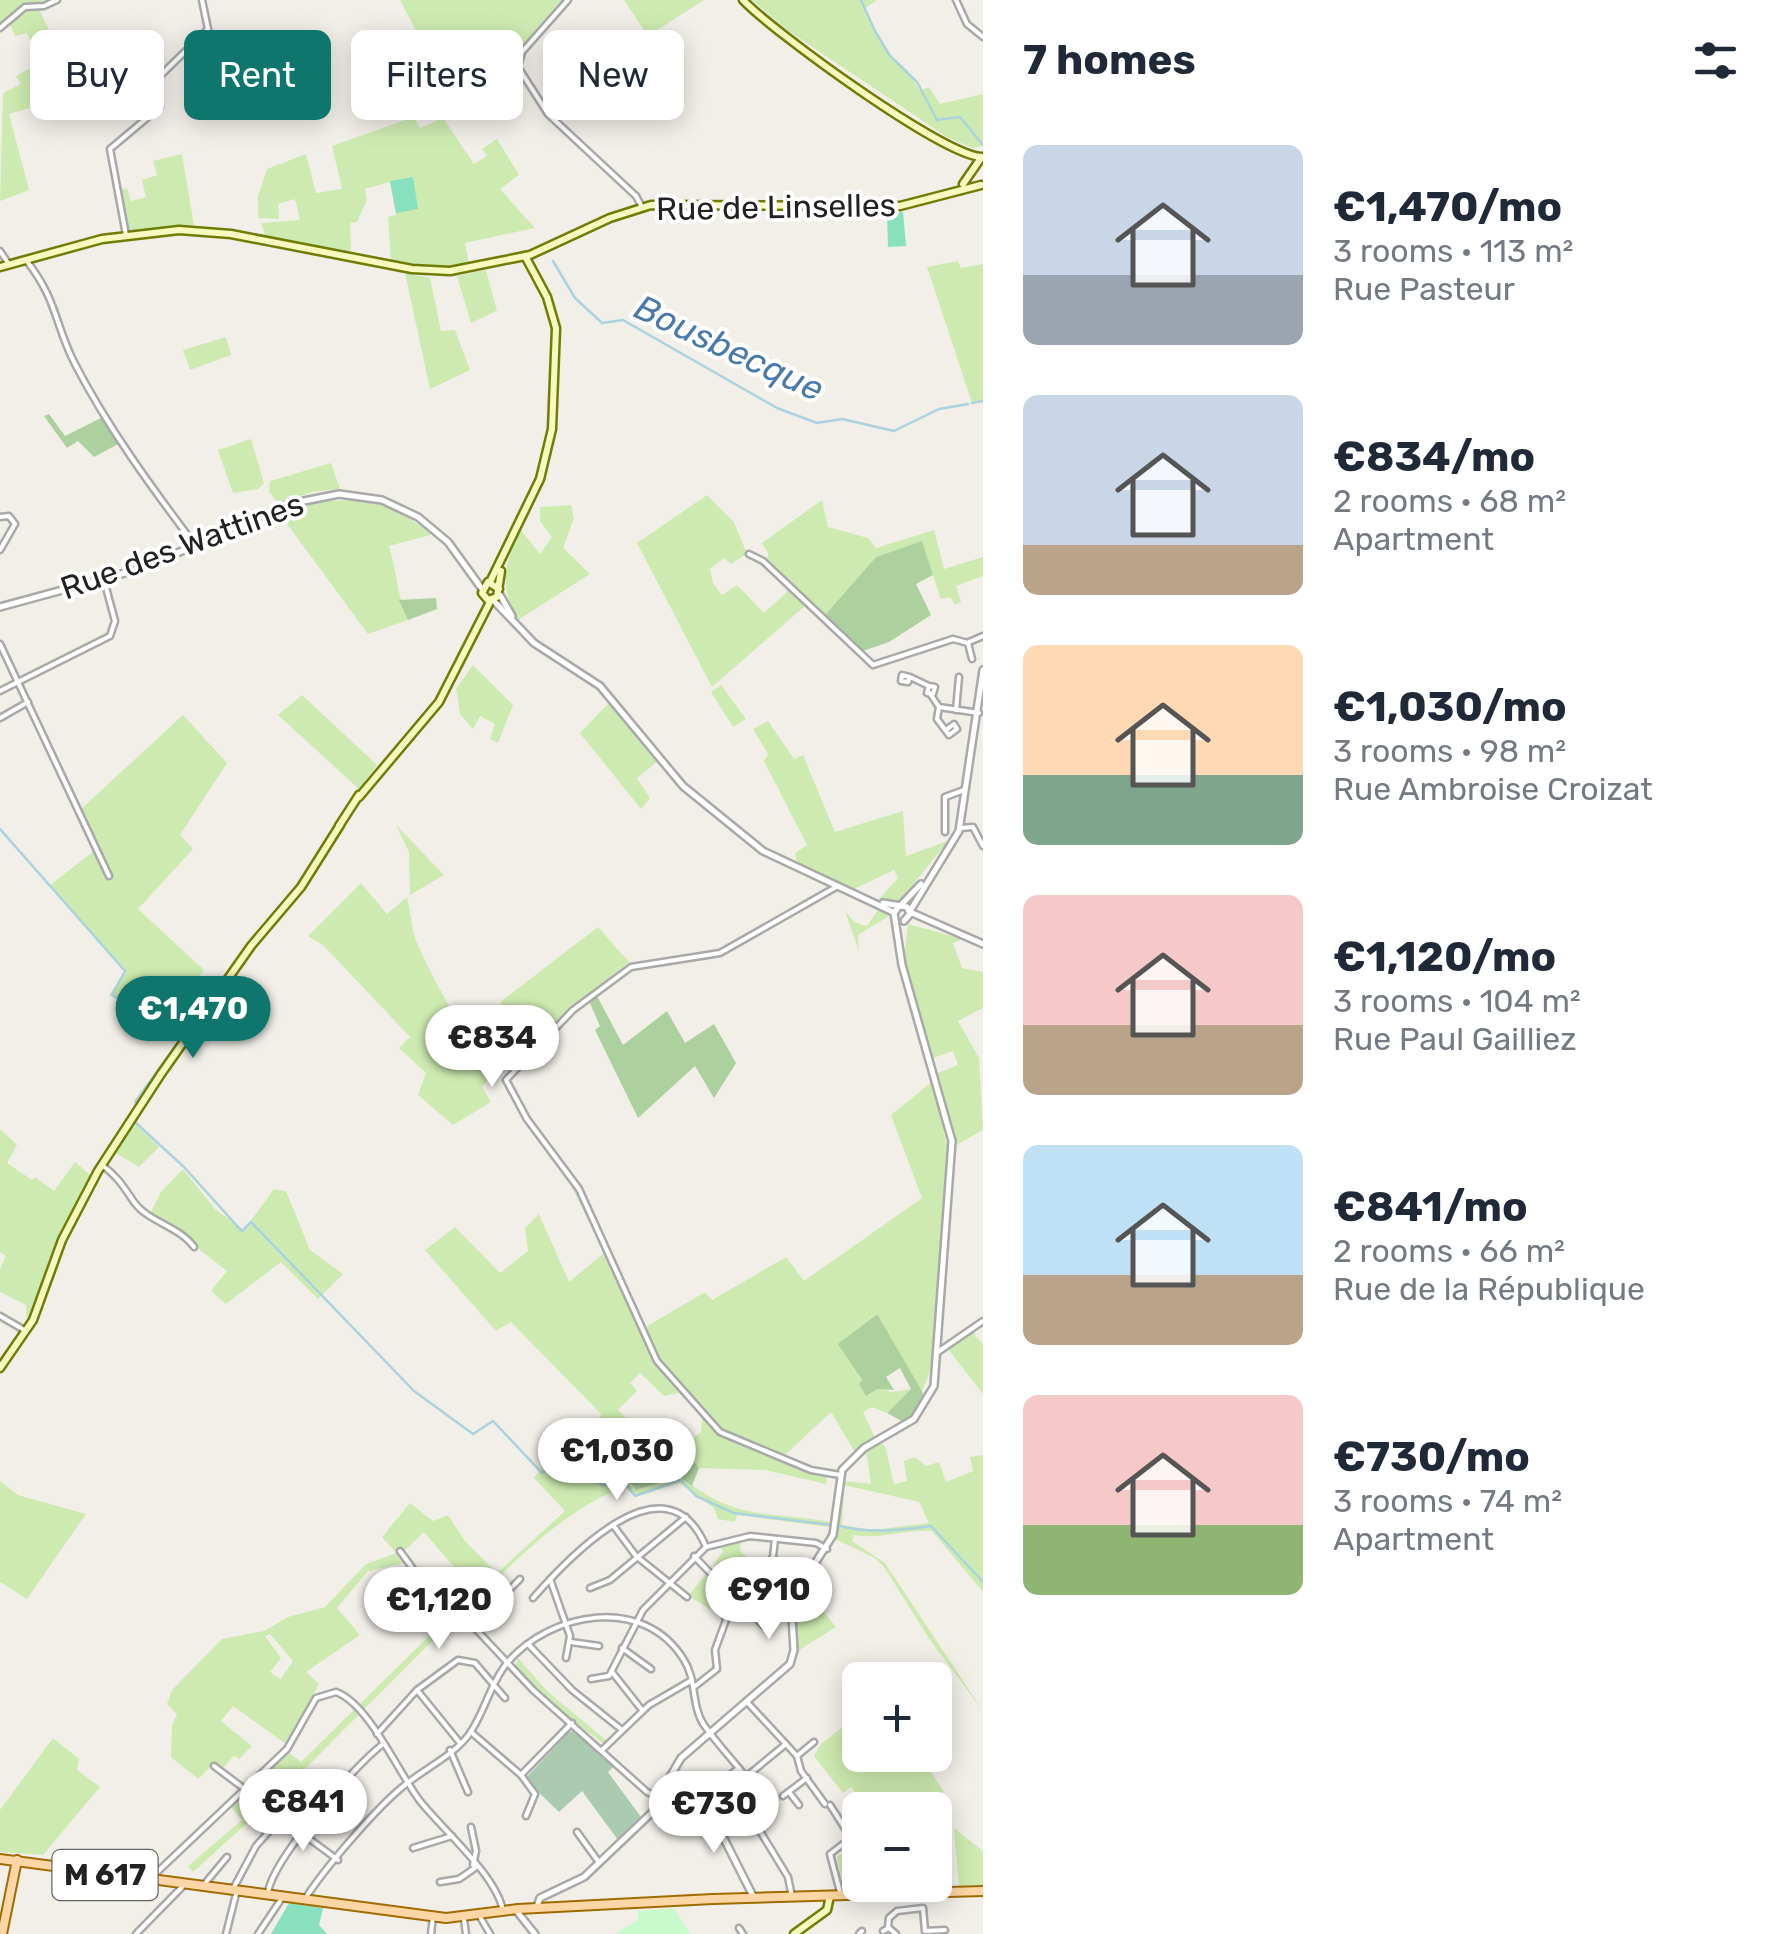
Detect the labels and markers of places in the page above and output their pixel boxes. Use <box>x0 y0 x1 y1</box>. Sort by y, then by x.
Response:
pin: €1,470 <box>112 976 274 1061</box>
pin: €834 <box>433 1005 551 1090</box>
pin: €1,030 <box>536 1418 698 1503</box>
pin: €910 <box>710 1557 828 1642</box>
pin: €1,120 <box>358 1567 520 1652</box>
pin: €841 <box>244 1769 362 1854</box>
pin: €730 <box>655 1771 773 1856</box>

